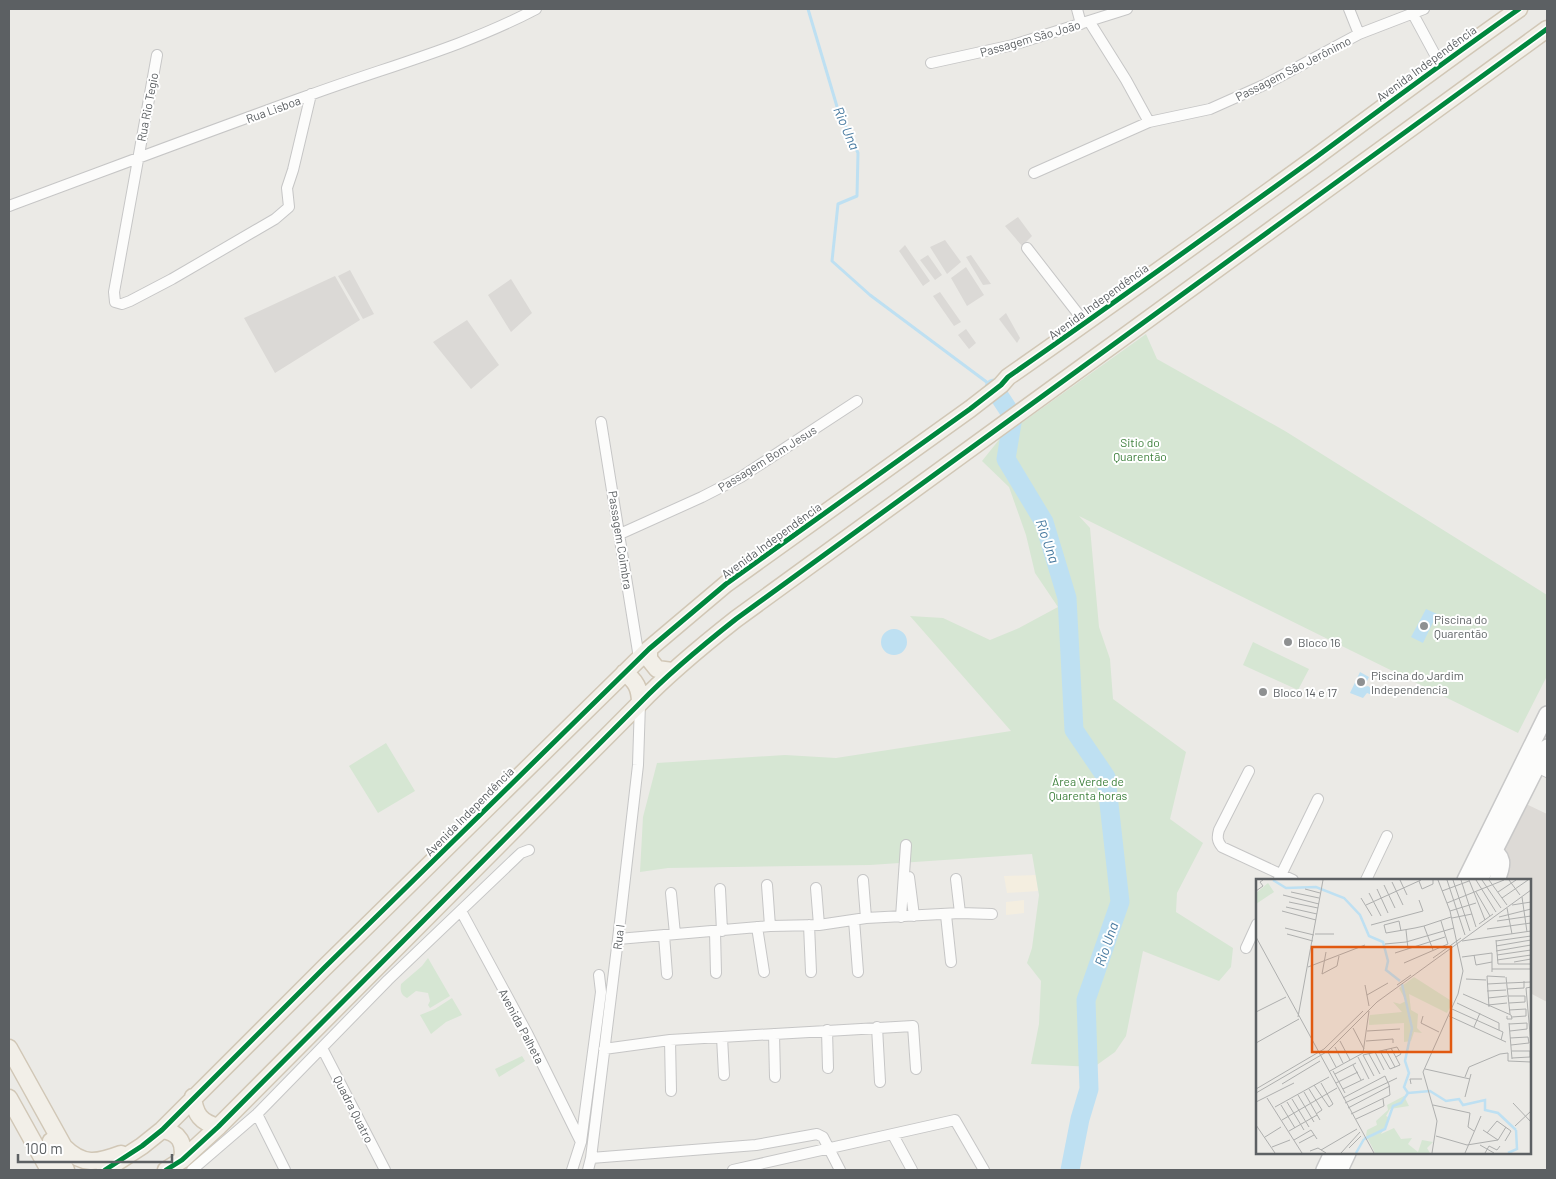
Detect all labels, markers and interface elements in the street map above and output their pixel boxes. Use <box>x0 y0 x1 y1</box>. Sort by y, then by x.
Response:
street label: Passagem São João <box>978 17 1082 59</box>
street label: Avenida Independência <box>1373 22 1479 104</box>
street label: Passagem São Jerônimo <box>1233 33 1353 103</box>
street label: Rua Rio Tegio <box>133 71 161 143</box>
street label: Rua Lisboa <box>244 93 302 125</box>
water label: Rio Una <box>830 104 864 152</box>
street label: Avenida Independência <box>1045 260 1151 342</box>
street label: Passagem Bom Jesus <box>715 422 819 494</box>
park label: Sitio do Quarentão <box>1113 435 1167 463</box>
street label: Passagem Coimbra <box>606 490 636 590</box>
street label: Avenida Independência <box>718 499 824 581</box>
water label: Rio Una <box>1033 517 1063 565</box>
place label: Piscina do Quarentão <box>1434 612 1488 640</box>
marker: Piscina do Quarentão <box>1418 620 1430 632</box>
place label: Bloco 16 <box>1298 635 1340 649</box>
marker: Bloco 16 <box>1282 636 1294 648</box>
place label: Piscina do Jardim Independencia <box>1371 668 1464 696</box>
marker: Piscina do Jardim Independencia <box>1355 676 1367 688</box>
place label: Bloco 14 e 17 <box>1273 685 1337 699</box>
marker: Bloco 14 e 17 <box>1257 686 1269 698</box>
street label: Avenida Independência <box>422 764 516 858</box>
park label: Área Verde de Quarenta horas <box>1049 774 1128 802</box>
inset map <box>1256 879 1531 1154</box>
water label: Rio Una <box>1091 920 1121 968</box>
street label: Rua I <box>610 924 626 950</box>
street label: Avenida Palheta <box>496 986 548 1066</box>
street label: Quadra Quatro <box>331 1073 377 1145</box>
scale bar <box>18 1132 171 1164</box>
text: 100 m <box>25 1139 63 1157</box>

